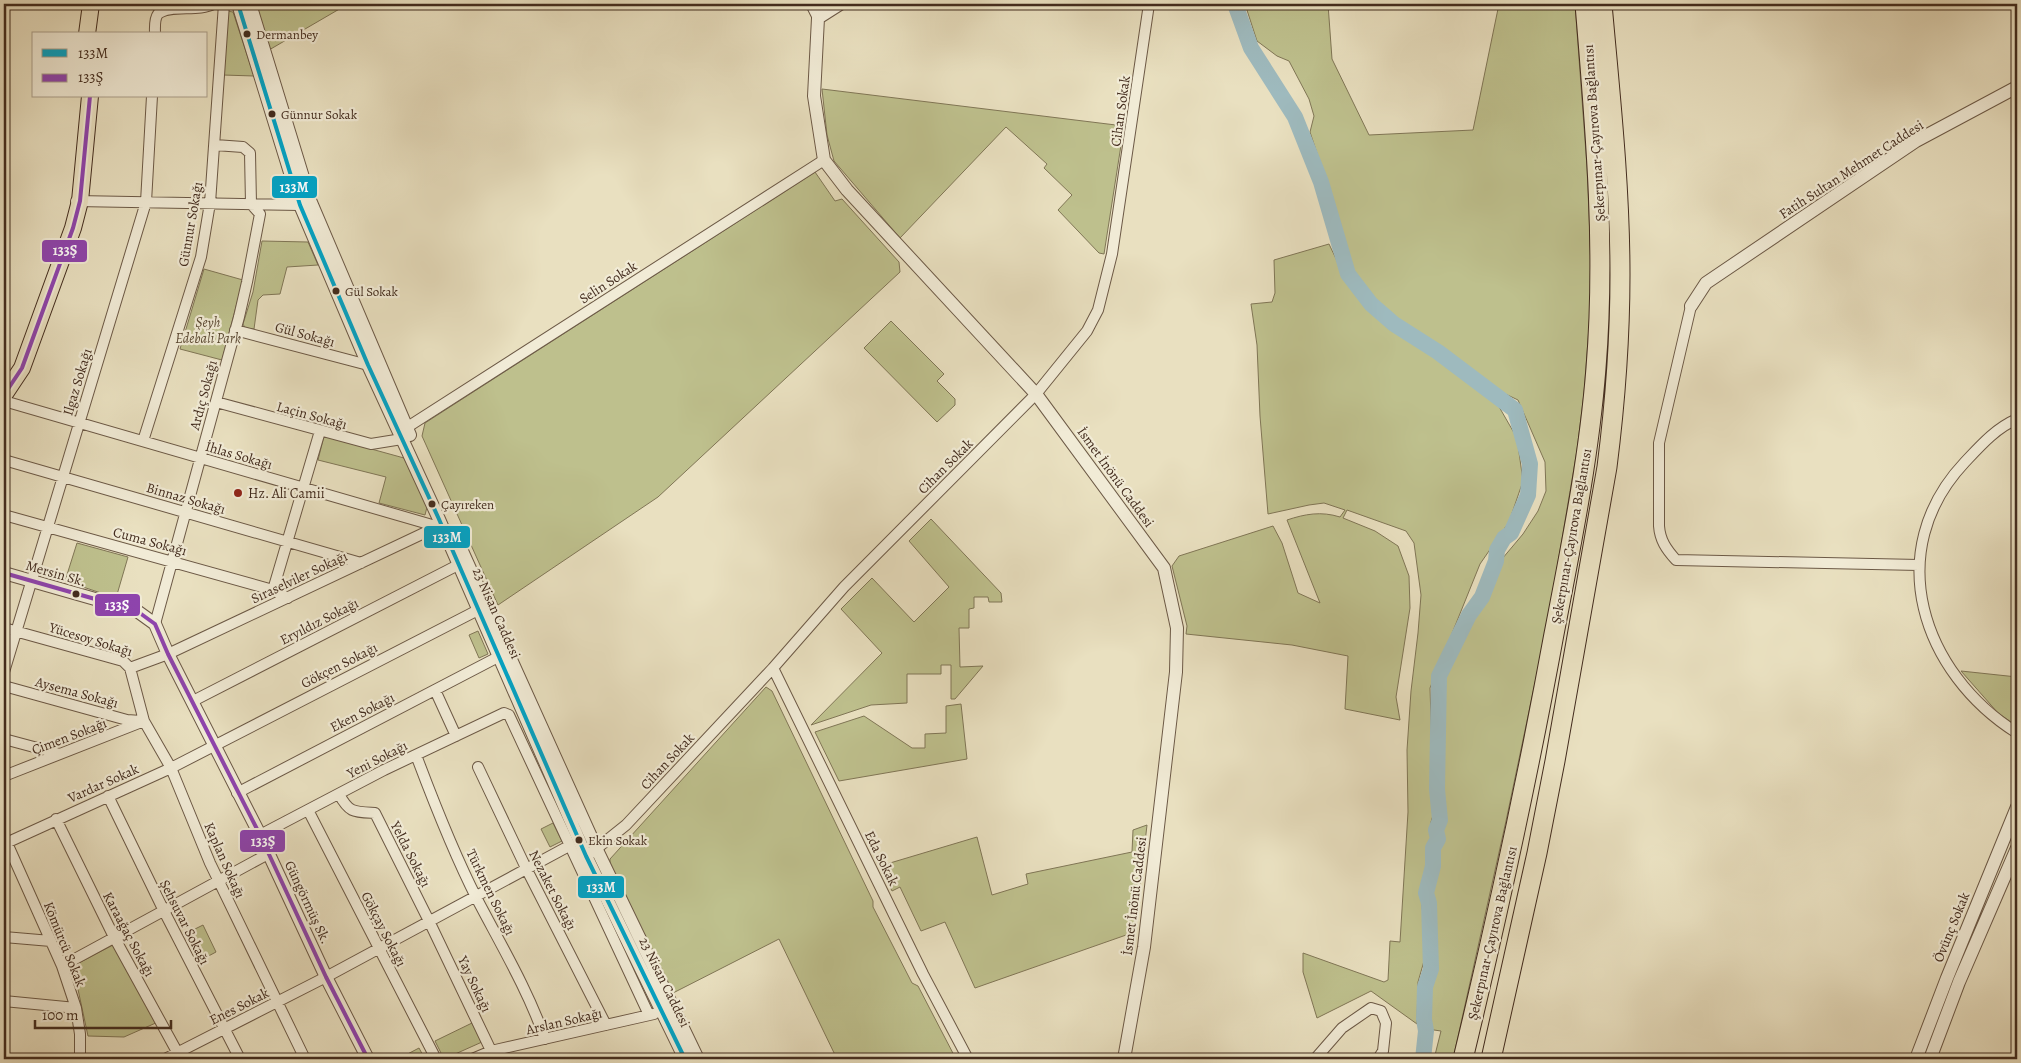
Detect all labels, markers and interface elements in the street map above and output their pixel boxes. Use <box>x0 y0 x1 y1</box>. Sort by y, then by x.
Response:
place label: Dermanbey <box>256 26 318 43</box>
marker: Dermanbey <box>242 29 252 39</box>
legend <box>32 32 208 98</box>
text: 133M <box>78 43 108 63</box>
street label: Şekerpınar-Çayırova Bağlantısı <box>1579 44 1610 222</box>
text: 133Ş <box>78 67 104 87</box>
street label: Cihan Sokak <box>1106 74 1135 148</box>
place label: Günnur Sokak <box>281 106 358 123</box>
marker: Günnur Sokak <box>267 109 277 119</box>
street label: Fatih Sultan Mehmet Caddesi <box>1775 115 1927 223</box>
line badge: 133M <box>271 175 318 199</box>
text: 133M <box>280 178 309 197</box>
street label: Günnur Sokağı <box>174 180 207 268</box>
line badge: 133Ş <box>41 239 88 263</box>
text: 133Ş <box>53 241 77 260</box>
street label: Selin Sokak <box>576 257 641 308</box>
place label: Gül Sokak <box>345 283 399 300</box>
marker: Gül Sokak <box>331 286 341 296</box>
park label: Şeyh Edebali Park <box>175 313 241 348</box>
street label: Gül Sokağı <box>273 317 337 352</box>
street label: Ilgaz Sokağı <box>58 346 97 418</box>
street label: Ardıç Sokağı <box>185 358 222 433</box>
street label: Laçin Sokağı <box>275 397 349 434</box>
street label: İsmet İnönü Caddesi <box>1073 423 1158 531</box>
street label: Cihan Sokak <box>913 434 977 498</box>
street label: İhlas Sokağı <box>203 437 275 474</box>
street label: Şekerpınar-Çayırova Bağlantısı <box>1547 447 1596 625</box>
street label: Binnaz Sokağı <box>144 478 228 519</box>
place label: Hz. Ali Camii <box>248 484 325 503</box>
marker: Hz. Ali Camii <box>232 487 244 499</box>
place label: Çayıreken <box>441 496 494 513</box>
marker: Çayıreken <box>427 499 437 509</box>
street label: Cuma Sokağı <box>111 523 189 560</box>
line badge: 133M <box>423 525 471 549</box>
text: 133M <box>433 528 462 547</box>
street label: Sıraselviler Sokağı <box>248 547 351 608</box>
street label: Mersin Sk. <box>24 556 88 591</box>
street label: 23 Nisan Caddesi <box>468 565 525 662</box>
unlabelled marker <box>71 589 81 599</box>
line badge: 133Ş <box>94 593 141 617</box>
street label: Eryıldız Sokağı <box>277 593 362 649</box>
text: 133Ş <box>105 596 129 615</box>
street label: Yücesoy Sokağı <box>46 617 135 661</box>
street label: Gökçen Sokağı <box>298 638 381 693</box>
street label: Aysema Sokağı <box>32 672 121 713</box>
street label: Eken Sokağı <box>327 688 398 737</box>
street label: Çimen Sokağı <box>29 713 110 760</box>
street label: Cihan Sokak <box>636 729 699 794</box>
street label: Yeni Sokağı <box>343 736 411 783</box>
street label: Vardar Sokak <box>64 759 142 808</box>
street label: Yelda Sokağı <box>385 817 435 891</box>
street label: Kaplan Sokağı <box>199 819 250 901</box>
street label: Eda Sokak <box>860 828 903 889</box>
line badge: 133Ş <box>239 829 286 853</box>
text: 133Ş <box>251 832 275 851</box>
place label: Ekin Sokak <box>588 832 648 849</box>
marker: Ekin Sokak <box>574 835 584 845</box>
street label: İsmet İnönü Caddesi <box>1118 836 1151 957</box>
street label: Şekerpınar-Çayırova Bağlantısı <box>1463 844 1522 1022</box>
street label: Türkmen Sokağı <box>461 846 520 939</box>
street label: Nezaket Sokağı <box>524 847 581 934</box>
street label: Güngörmüş Sk. <box>280 858 335 947</box>
line badge: 133M <box>577 875 625 899</box>
street label: Şehsuvar Sokağı <box>155 876 214 968</box>
text: 133M <box>587 878 616 897</box>
street label: Karaağaç Sokağı <box>98 888 159 980</box>
street label: Gökçay Sokağı <box>356 888 411 970</box>
street label: Övünç Sokak <box>1929 889 1974 965</box>
street label: Kömürcü Sokak <box>39 899 90 990</box>
street label: 23 Nisan Caddesi <box>635 934 695 1030</box>
street label: Yay Sokağı <box>453 952 496 1016</box>
street label: Enes Sokak <box>206 983 272 1030</box>
scale bar <box>35 998 171 1030</box>
street label: Arslan Sokağı <box>523 1003 604 1040</box>
text: 100 m <box>42 1005 79 1025</box>

